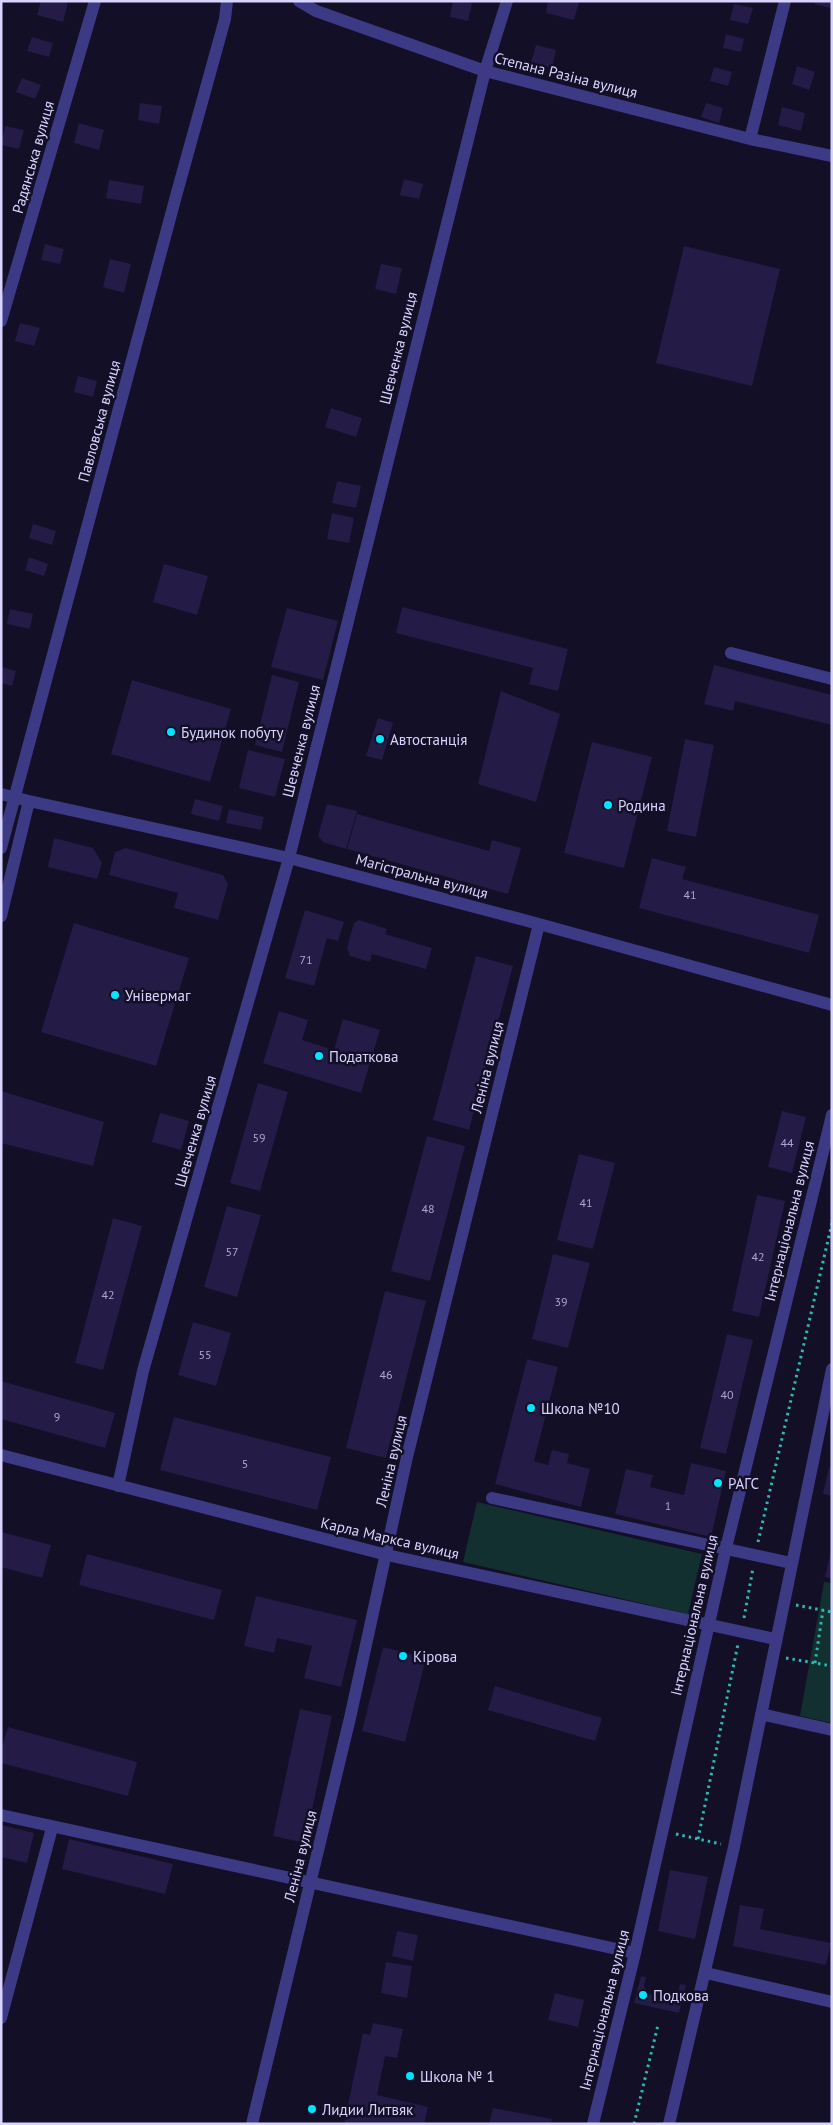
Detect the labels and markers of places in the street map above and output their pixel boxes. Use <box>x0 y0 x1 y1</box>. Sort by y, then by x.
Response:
place label: Будинок побуту <box>181 723 284 742</box>
marker: Будинок побуту <box>165 726 177 738</box>
place label: Автостанція <box>390 730 467 749</box>
marker: Автостанція <box>374 733 386 745</box>
place label: Родина <box>618 796 666 815</box>
marker: Родина <box>602 799 614 811</box>
place label: Універмаг <box>125 986 191 1005</box>
marker: Універмаг <box>109 989 121 1001</box>
place label: Податкова <box>329 1047 398 1066</box>
marker: Податкова <box>313 1050 325 1062</box>
place label: Школа №10 <box>541 1399 620 1418</box>
marker: Школа №10 <box>525 1402 537 1414</box>
place label: РАГС <box>728 1474 759 1493</box>
marker: РАГС <box>712 1477 724 1489</box>
place label: Кірова <box>413 1647 457 1666</box>
marker: Кірова <box>397 1650 409 1662</box>
place label: Подкова <box>653 1986 709 2005</box>
marker: Подкова <box>637 1989 649 2001</box>
place label: Школа № 1 <box>420 2067 495 2086</box>
marker: Школа № 1 <box>404 2070 416 2082</box>
place label: Лидии Литвяк <box>321 2100 414 2119</box>
marker: Лидии Литвяк <box>306 2103 318 2115</box>

